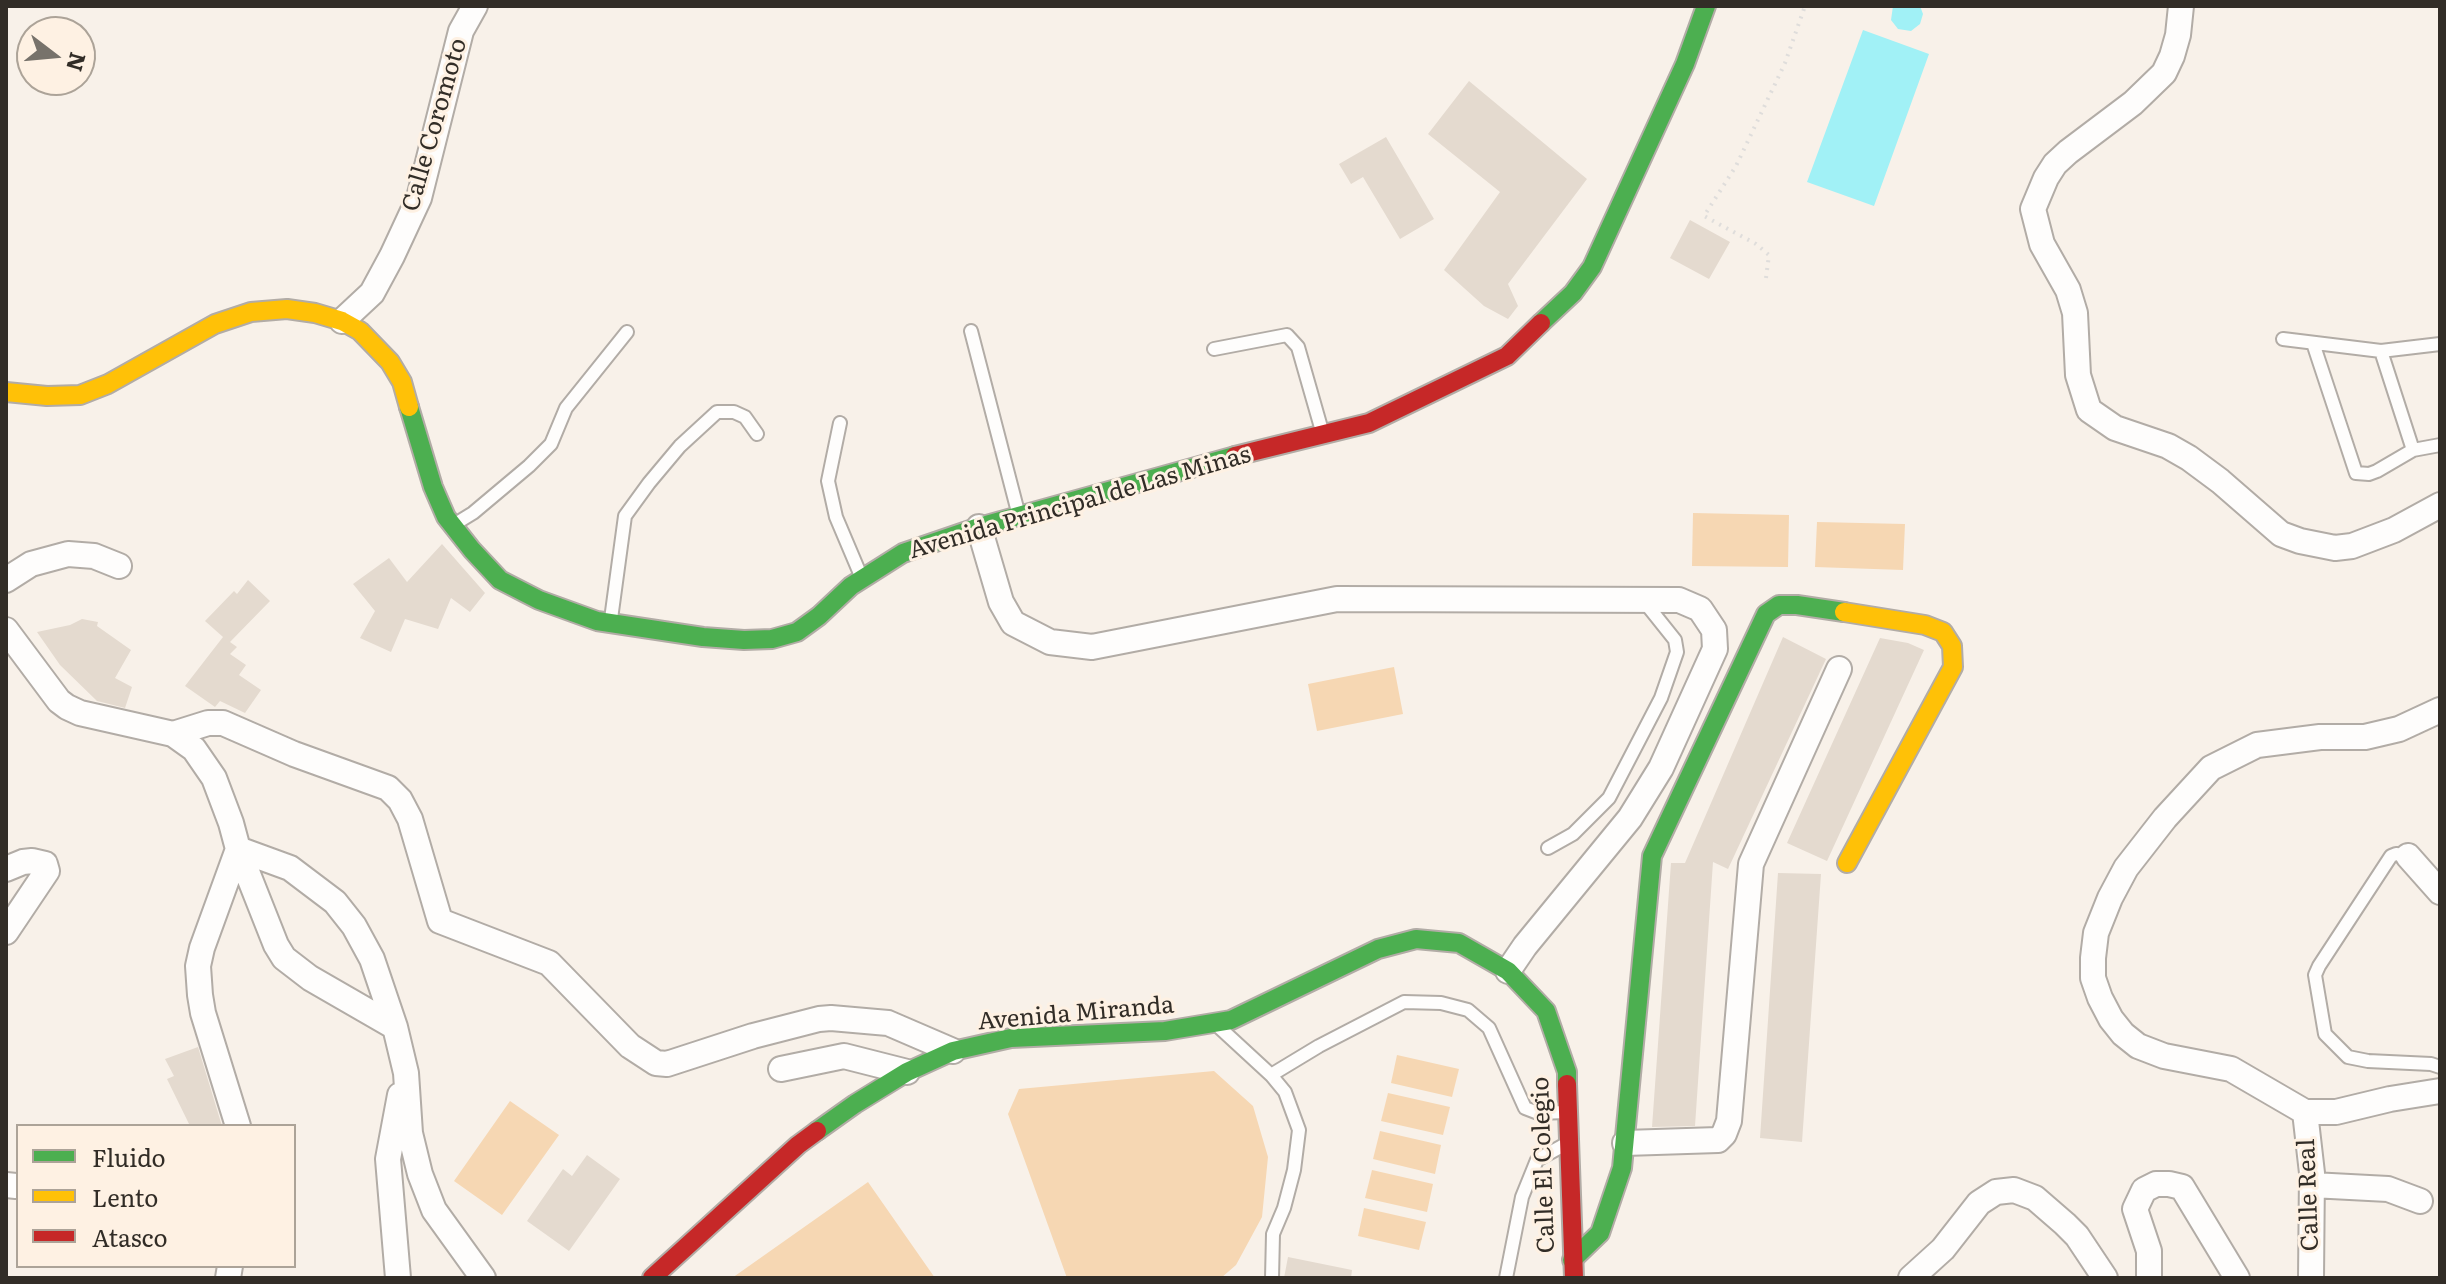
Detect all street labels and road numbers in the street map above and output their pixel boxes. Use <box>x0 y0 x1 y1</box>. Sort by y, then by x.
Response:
street label: Calle Coromoto <box>397 35 473 215</box>
street label: Avenida Principal de Las Minas <box>906 440 1254 566</box>
street label: Avenida Miranda <box>977 991 1175 1037</box>
street label: Calle El Colegio <box>1527 1076 1561 1254</box>
street label: Calle Real <box>2293 1138 2325 1252</box>

